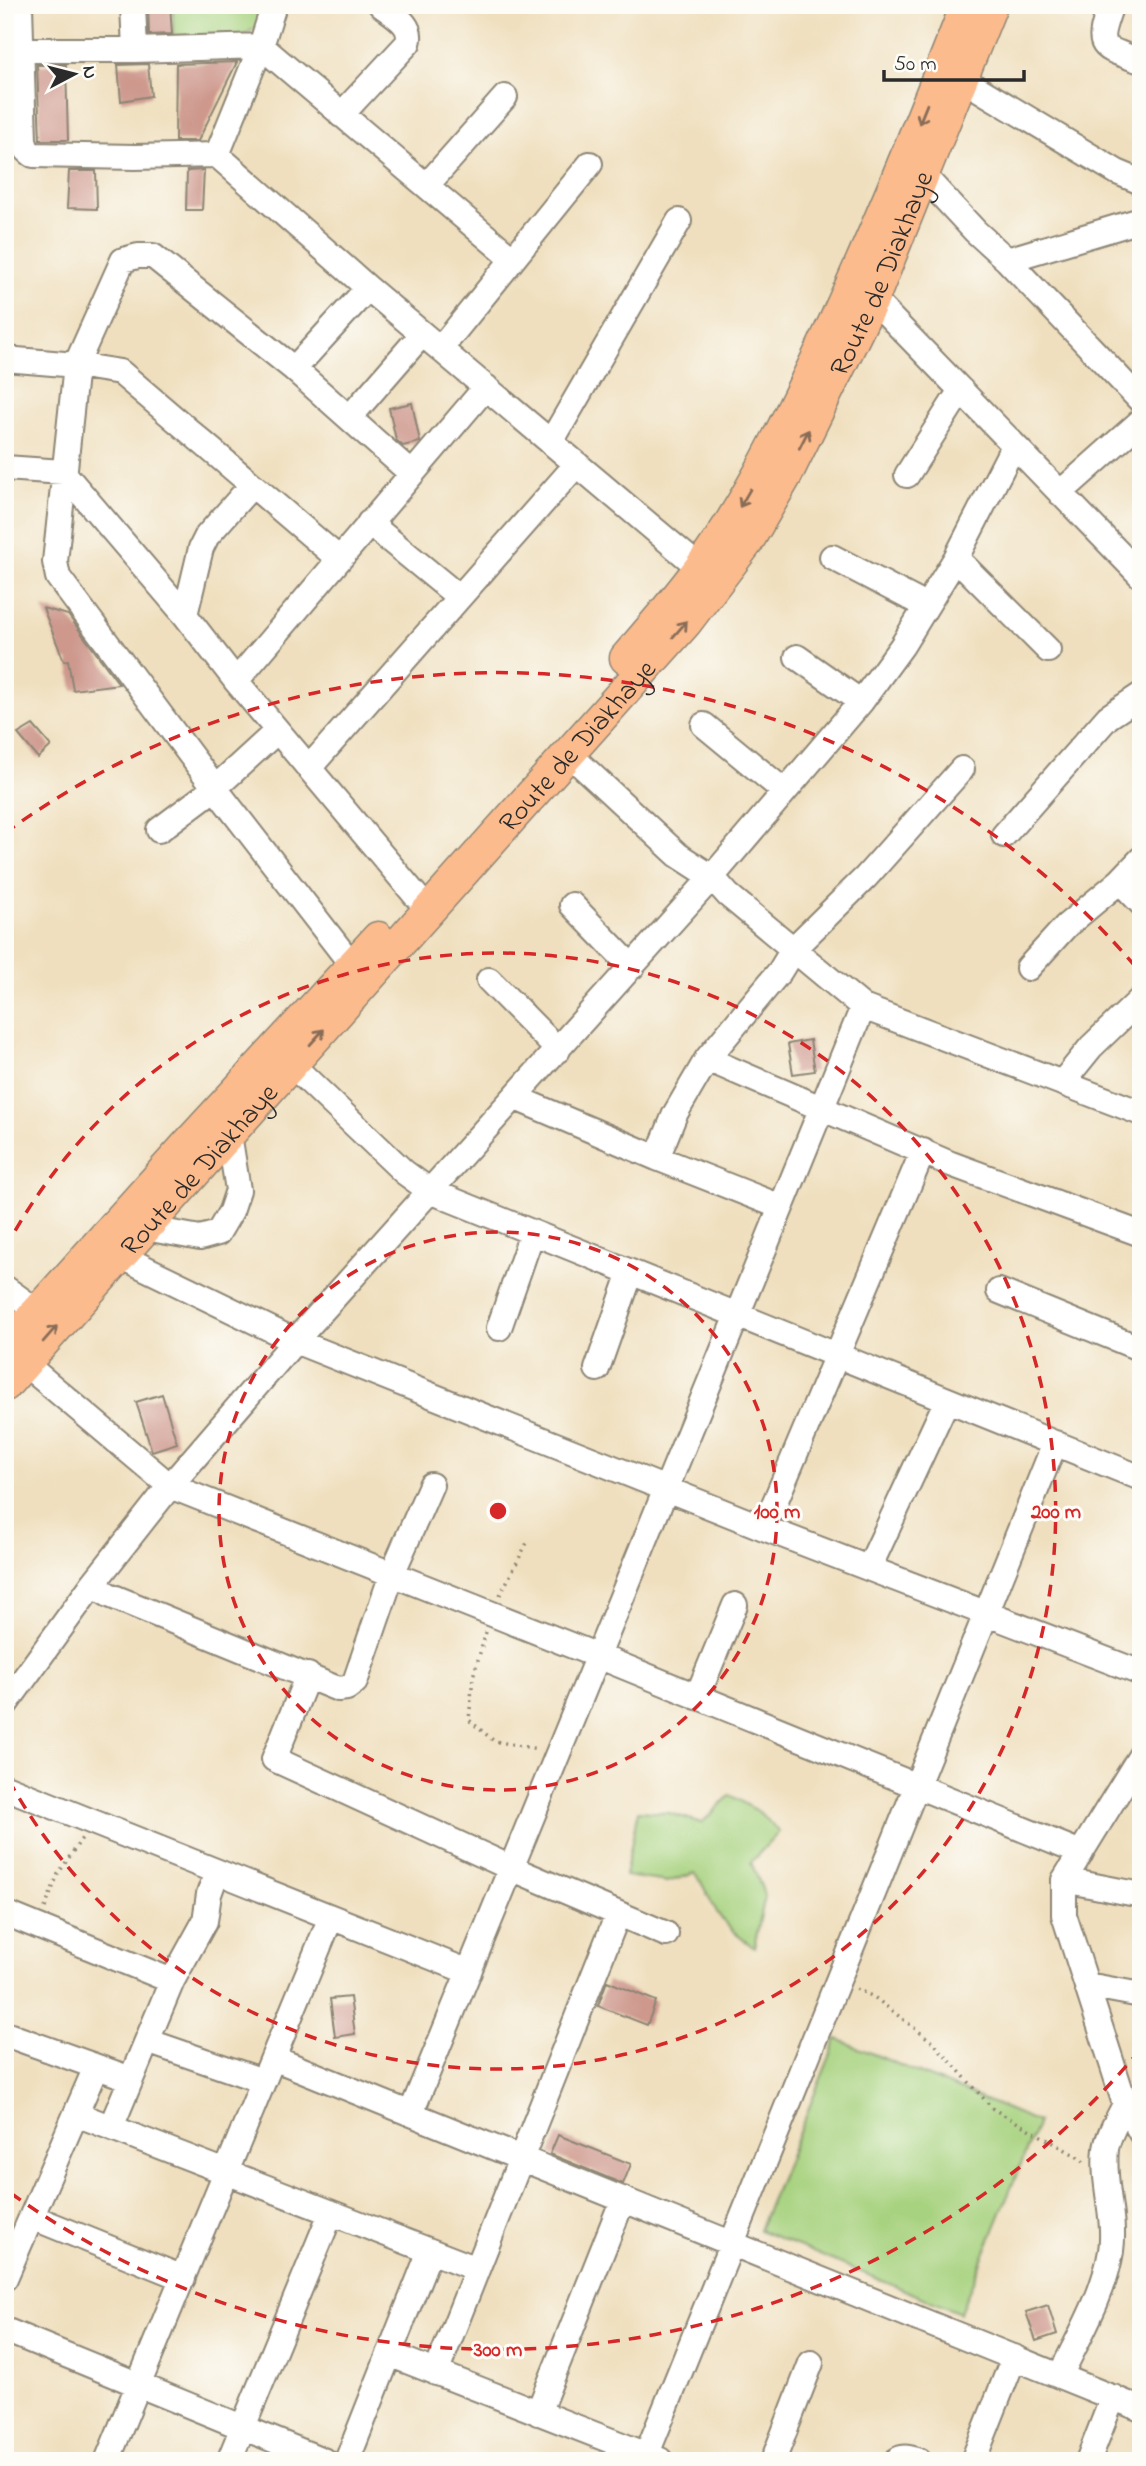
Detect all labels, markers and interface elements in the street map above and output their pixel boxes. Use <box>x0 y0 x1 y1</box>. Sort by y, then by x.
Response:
north arrow <box>38 38 108 108</box>
scale bar <box>884 38 1024 82</box>
text: 50 m <box>894 50 937 80</box>
text: N <box>74 64 103 80</box>
one-way arrow <box>916 103 929 124</box>
street label: Route de Diakhaye <box>821 165 946 384</box>
one-way arrow <box>797 429 811 450</box>
one-way arrow <box>738 487 752 507</box>
one-way arrow <box>672 620 688 638</box>
street label: Route de Diakhaye <box>490 651 668 843</box>
one-way arrow <box>308 1029 325 1046</box>
street label: Route de Diakhaye <box>112 1075 290 1267</box>
one-way arrow <box>42 1325 58 1343</box>
text: 100 m <box>754 1498 800 1528</box>
text: 200 m <box>1030 1498 1081 1528</box>
centre of rings <box>486 1499 510 1523</box>
text: 300 m <box>473 2336 522 2366</box>

